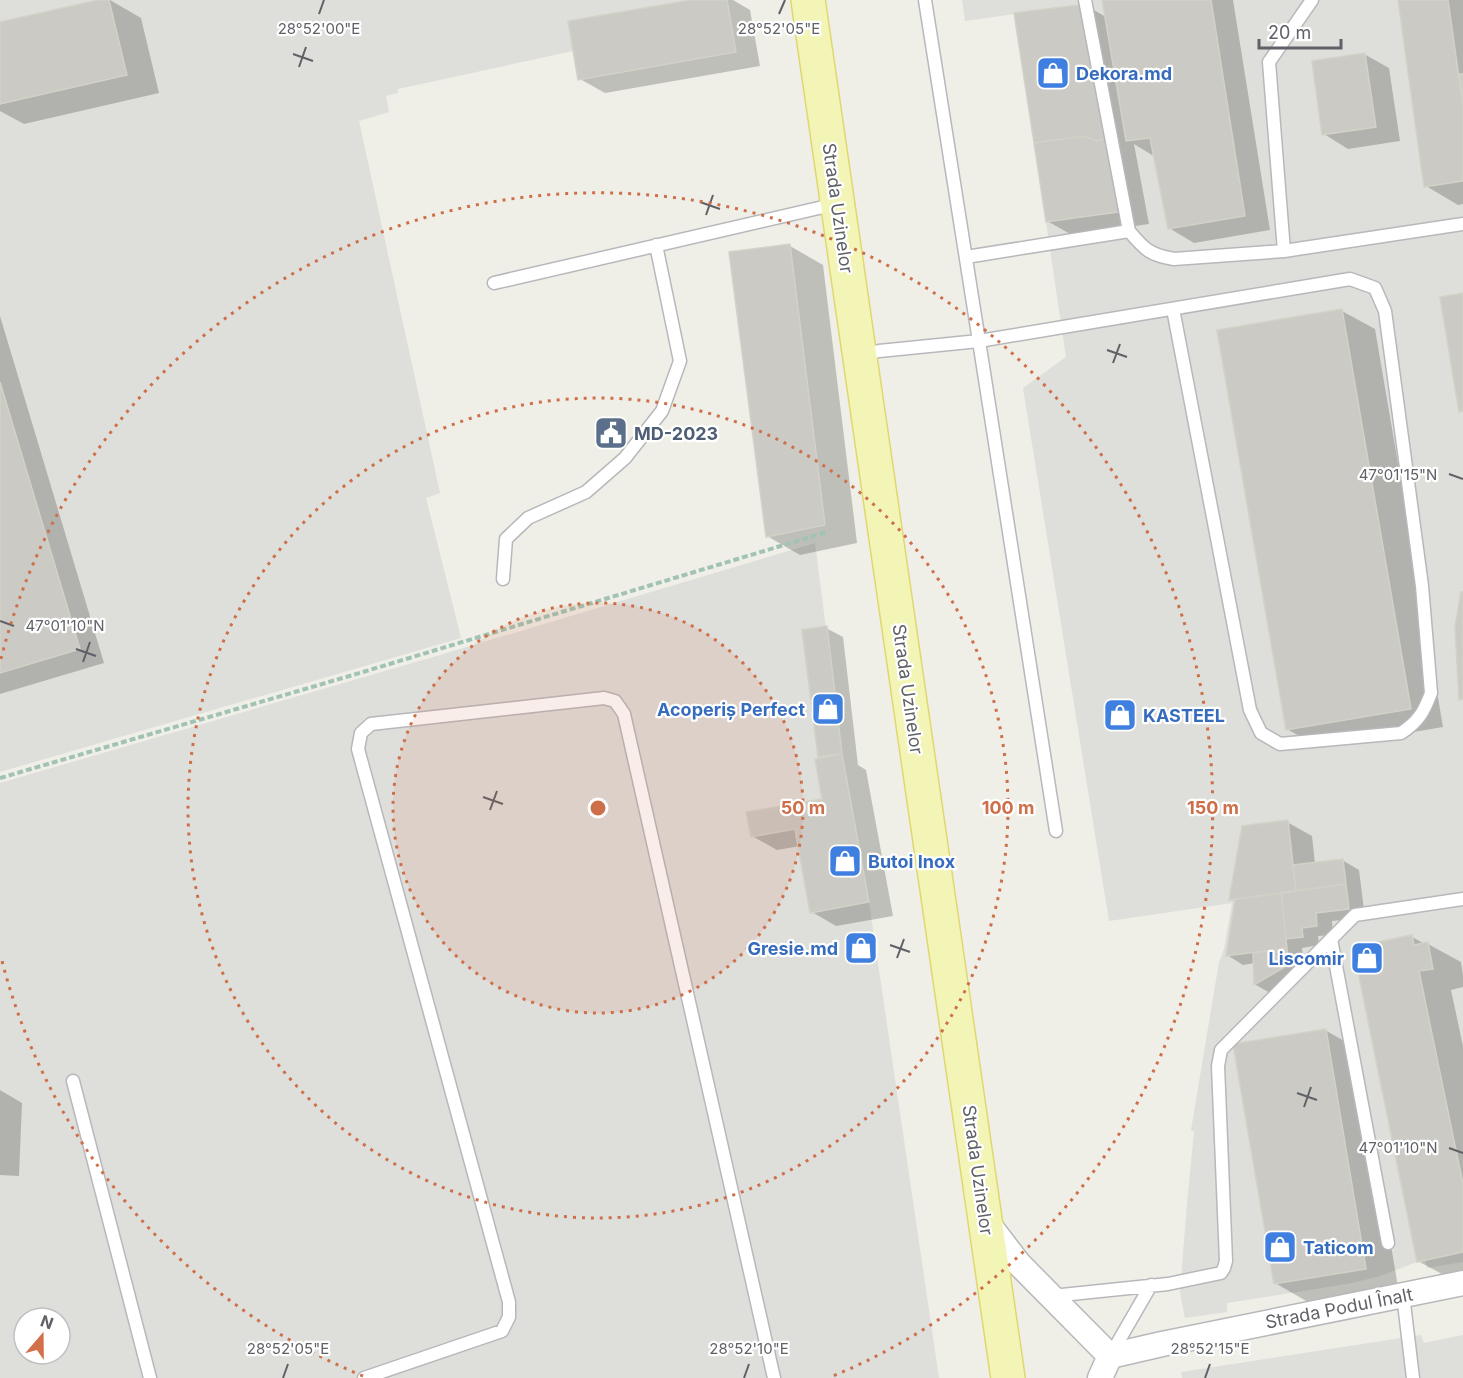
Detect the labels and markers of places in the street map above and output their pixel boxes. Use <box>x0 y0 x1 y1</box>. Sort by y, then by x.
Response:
shop icon: Dekora.md <box>1035 55 1071 91</box>
place label: Dekora.md <box>1076 63 1172 84</box>
public building icon: MD-2023 <box>593 415 629 451</box>
place label: MD-2023 <box>634 423 718 444</box>
shop icon: Acoperiș Perfect <box>810 691 846 727</box>
shop icon: KASTEEL <box>1102 697 1138 733</box>
place label: Acoperiș Perfect <box>657 699 805 720</box>
place label: KASTEEL <box>1143 705 1225 726</box>
centre of rings <box>588 798 608 818</box>
shop icon: Butoi Inox <box>827 843 863 879</box>
place label: Butoi Inox <box>868 851 956 872</box>
shop icon: Gresie.md <box>843 930 879 966</box>
place label: Gresie.md <box>747 938 838 959</box>
shop icon: Liscomir <box>1349 940 1385 976</box>
place label: Liscomir <box>1269 948 1344 969</box>
shop icon: Taticom <box>1262 1229 1298 1265</box>
place label: Taticom <box>1303 1237 1374 1258</box>

